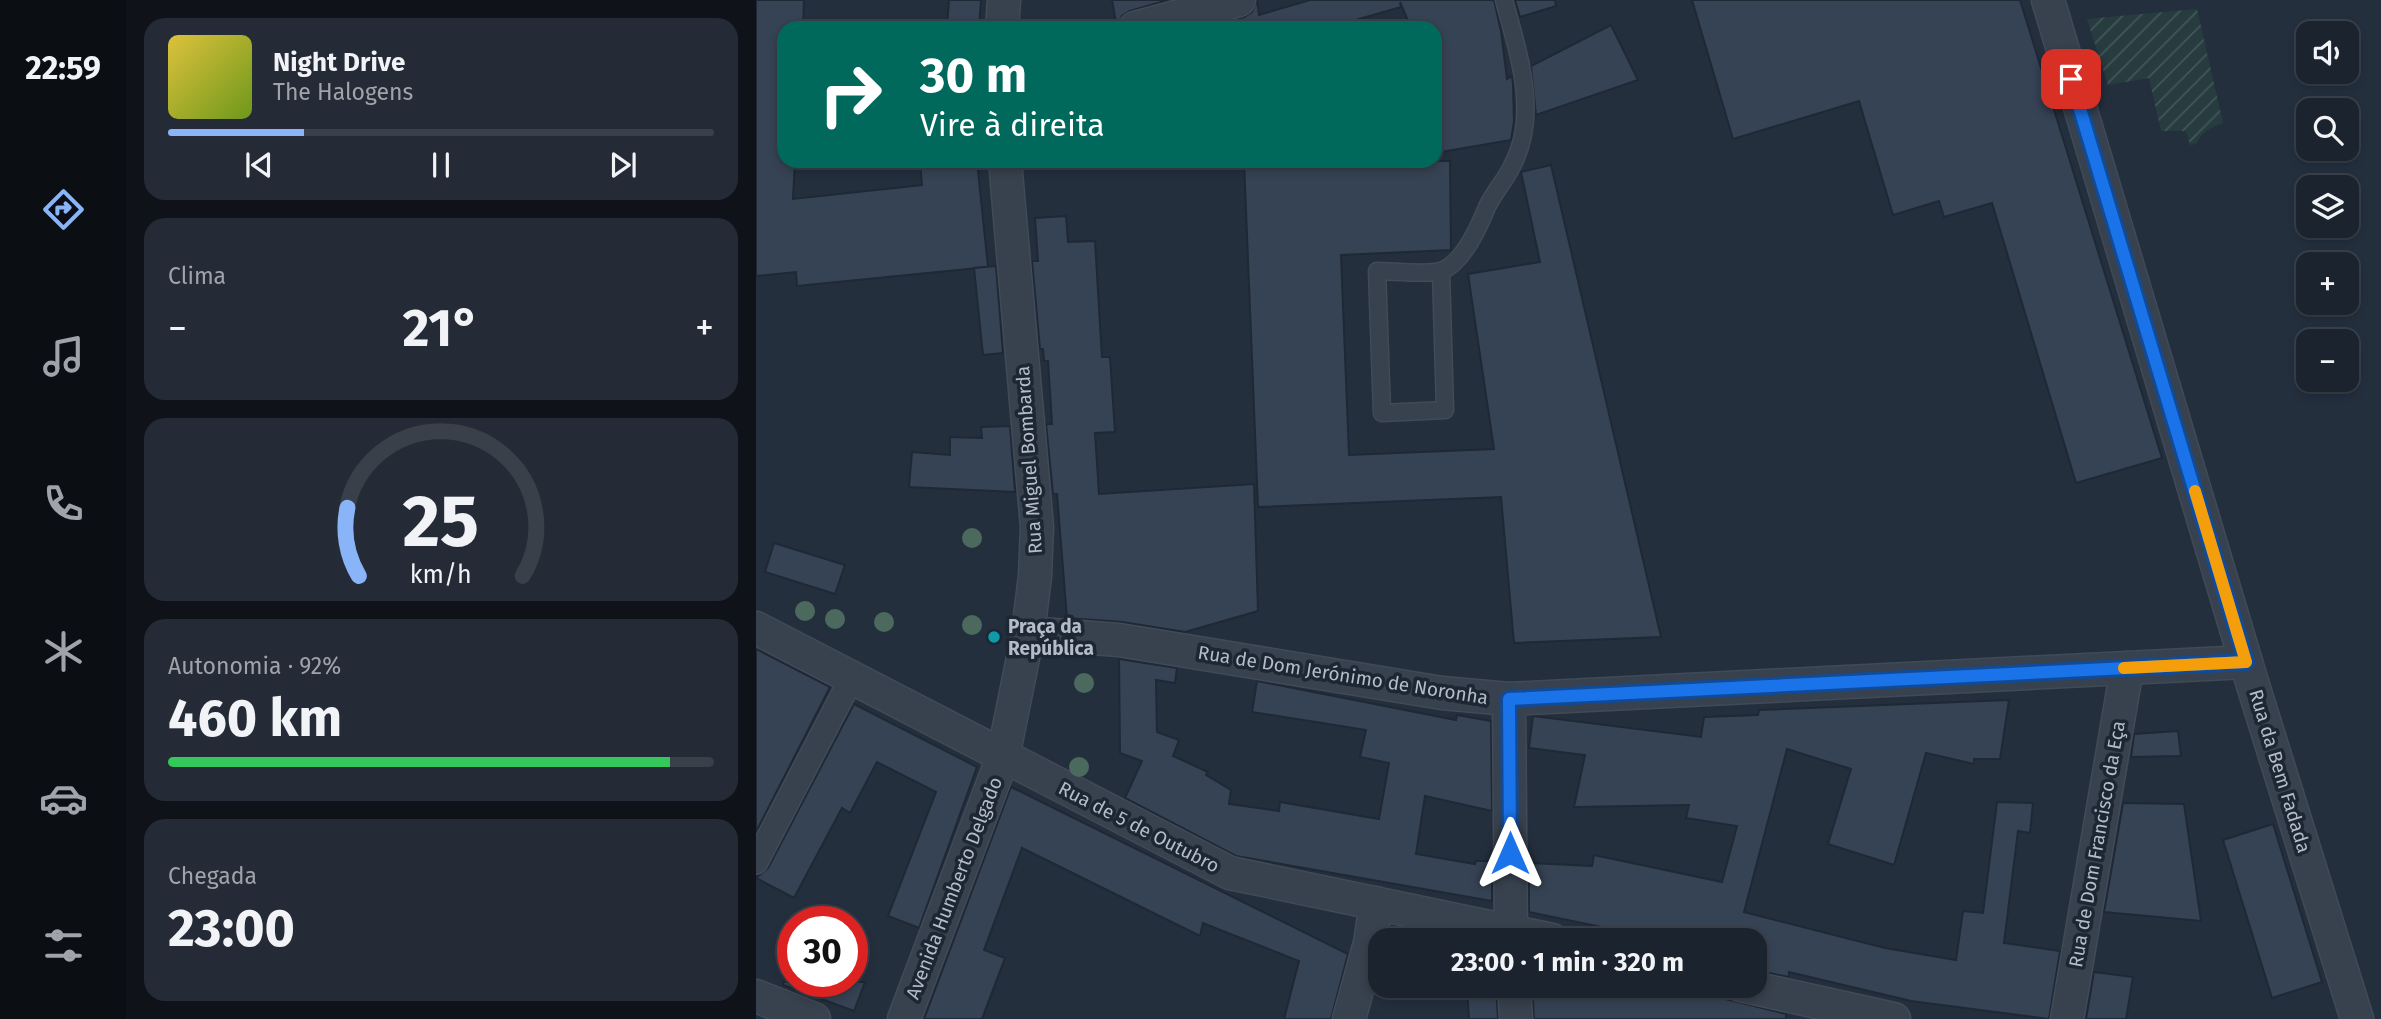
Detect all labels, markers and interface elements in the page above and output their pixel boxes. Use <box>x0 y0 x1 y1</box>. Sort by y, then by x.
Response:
map controls <box>2296 21 2359 392</box>
button: sound <box>2296 21 2359 84</box>
text: 30 m <box>920 46 1027 105</box>
text: Night Drive <box>273 47 405 78</box>
text: 22:59 <box>25 49 101 87</box>
icon: right <box>805 49 896 140</box>
pin <box>2041 49 2101 109</box>
icon: arrive <box>2052 60 2090 98</box>
text: The Halogens <box>273 78 413 106</box>
button: search <box>2296 98 2359 161</box>
text: Vire à direita <box>920 106 1105 144</box>
icon: previous <box>240 146 278 184</box>
icon: pause <box>422 146 460 184</box>
icon: next <box>604 146 642 184</box>
button: layers <box>2296 175 2359 238</box>
icon: directions <box>39 185 88 234</box>
button: + <box>2296 252 2359 315</box>
text: Clima <box>168 262 226 290</box>
text: 21° <box>403 297 480 360</box>
text: − <box>168 305 187 351</box>
text: + <box>695 305 714 351</box>
button: − <box>2296 329 2359 392</box>
icon: music <box>39 332 88 381</box>
street label: Rua Miguel Bombarda <box>1011 365 1047 555</box>
text: 25 <box>403 478 479 565</box>
icon: phone <box>39 479 88 528</box>
text: km/h <box>410 559 472 589</box>
place label: Praça da República <box>1008 615 1094 660</box>
icon: climate <box>39 627 88 676</box>
marker: Praça da República <box>986 629 1002 645</box>
street label: Rua de Dom Jerónimo de Noronha <box>1196 641 1490 709</box>
text: Autonomia · 92% <box>168 652 341 680</box>
street label: Rua da Bem Fadada <box>2244 686 2316 856</box>
text: 460 km <box>168 687 342 750</box>
street label: Rua de Dom Francisco da Eça <box>2064 719 2130 969</box>
icon: car <box>39 774 88 823</box>
street label: Avenida Humberto Delgado <box>901 774 1007 1002</box>
street label: Rua de 5 de Outubro <box>1055 777 1223 877</box>
position arrow <box>1473 816 1547 890</box>
text: Chegada <box>168 862 257 890</box>
text: 23:00 <box>168 897 295 960</box>
speed limit sign: 30 <box>777 906 868 997</box>
icon: filters <box>39 921 88 970</box>
text: 23:00 · 1 min · 320 m <box>1451 947 1684 978</box>

